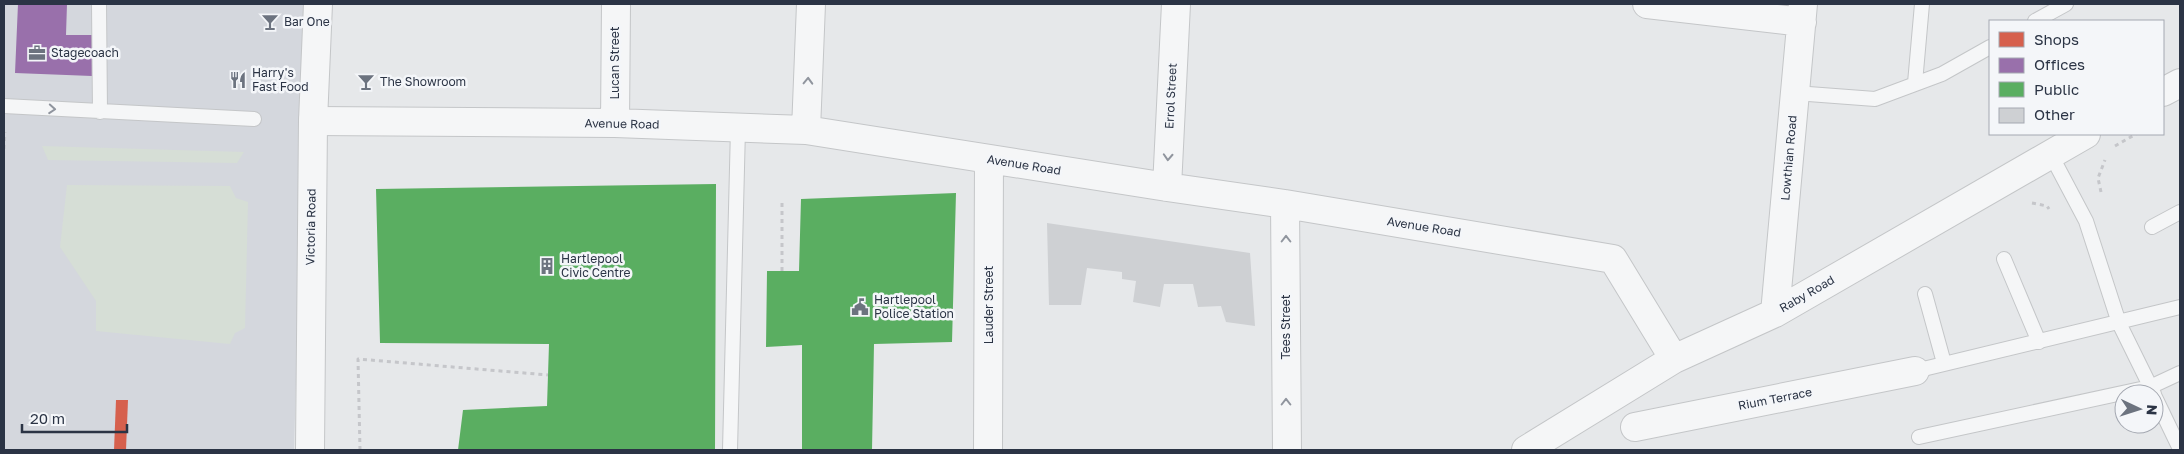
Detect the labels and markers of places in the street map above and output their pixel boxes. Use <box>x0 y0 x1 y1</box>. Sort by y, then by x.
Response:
bar icon: Bar One <box>260 12 280 32</box>
place label: Bar One <box>284 14 330 29</box>
office icon: Stagecoach <box>27 43 47 63</box>
place label: Stagecoach <box>51 45 119 60</box>
place label: Harry's Fast Food <box>252 65 309 94</box>
restaurant icon: Harry's Fast Food <box>228 70 248 90</box>
bar icon: The Showroom <box>356 72 376 92</box>
place label: The Showroom <box>380 74 466 89</box>
place label: Hartlepool Civic Centre <box>561 251 631 280</box>
building icon: Hartlepool Civic Centre <box>537 256 557 276</box>
place label: Hartlepool Police Station <box>874 292 954 321</box>
public building icon: Hartlepool Police Station <box>850 297 870 317</box>

